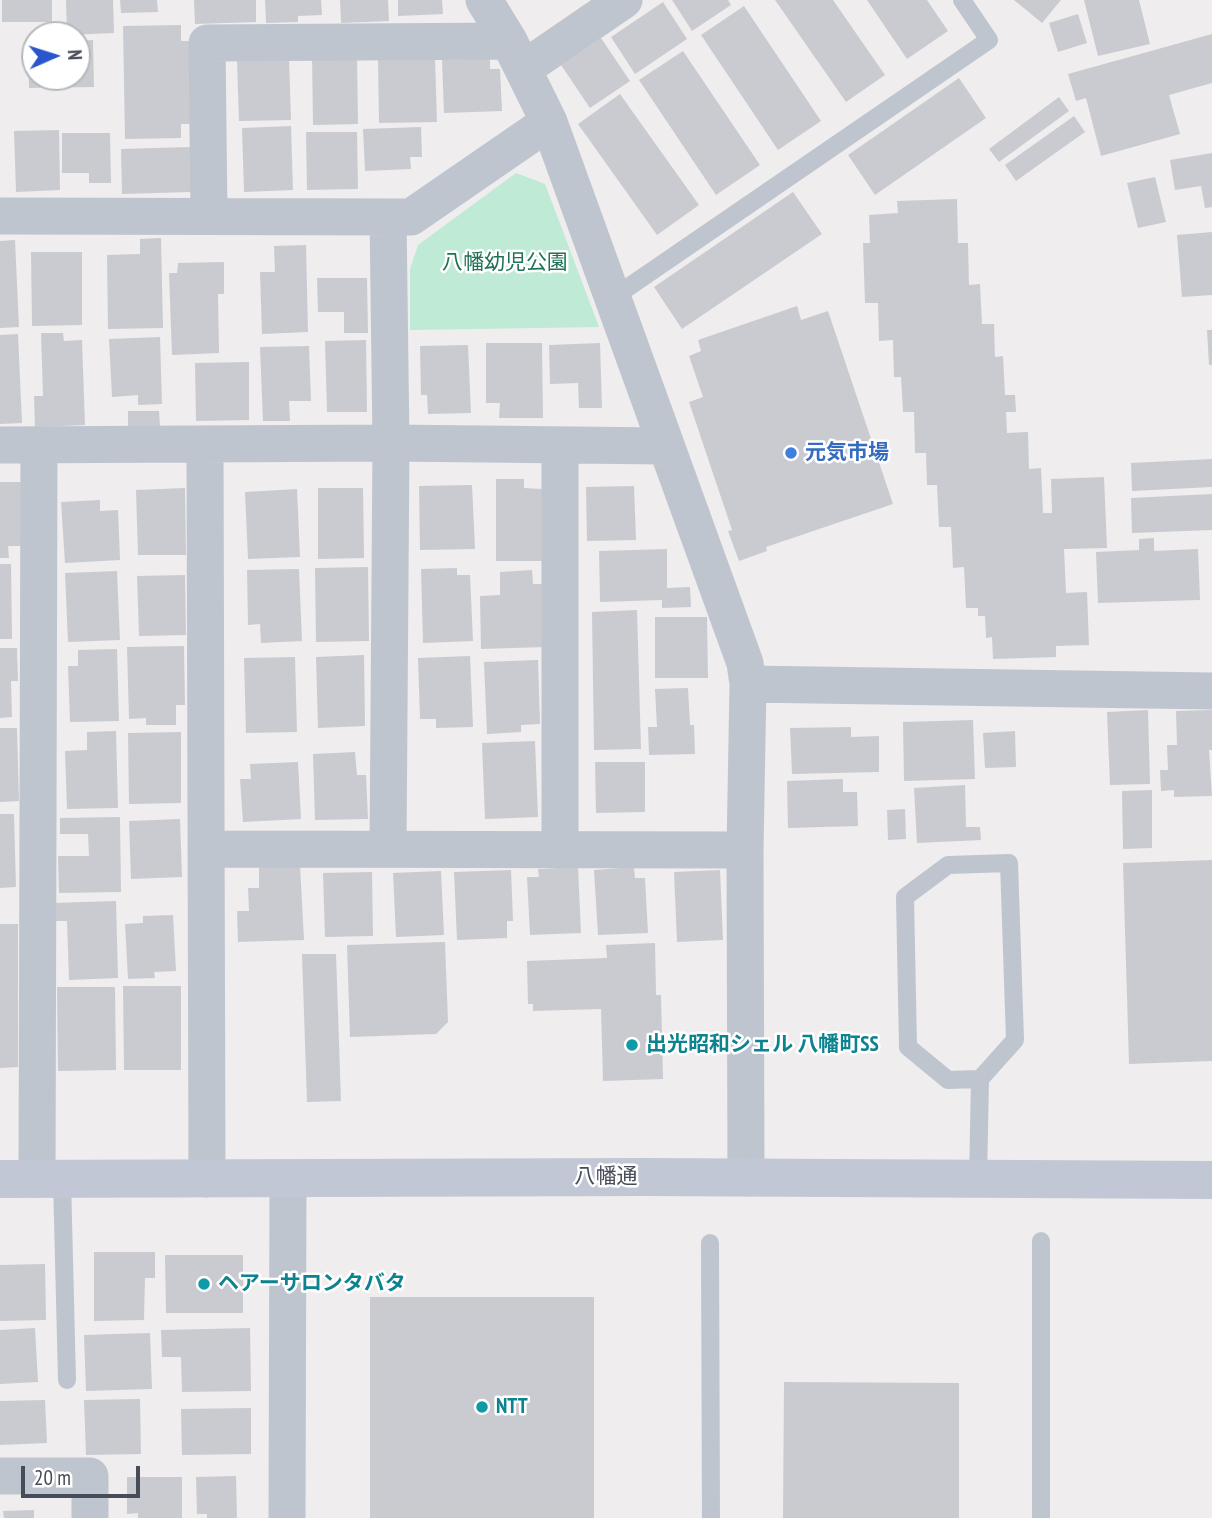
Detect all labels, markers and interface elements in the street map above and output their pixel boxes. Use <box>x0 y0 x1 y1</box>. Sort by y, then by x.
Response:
north arrow <box>21 21 91 91</box>
text: N <box>63 49 87 61</box>
park label: 八幡幼児公園 <box>442 250 568 276</box>
place label: 元気市場 <box>805 440 889 466</box>
marker: 元気市場 <box>783 445 799 461</box>
place label: 出光昭和シェル 八幡町SS <box>646 1032 879 1058</box>
marker: 出光昭和シェル 八幡町SS <box>624 1037 640 1053</box>
street label: 八幡通 <box>575 1164 637 1190</box>
place label: ヘアーサロンタバタ <box>218 1271 406 1297</box>
marker: ヘアーサロンタバタ <box>196 1276 212 1292</box>
place label: NTT <box>496 1394 528 1420</box>
marker: NTT <box>474 1399 490 1415</box>
scale bar <box>24 1452 144 1496</box>
text: 20 m <box>34 1464 71 1491</box>

